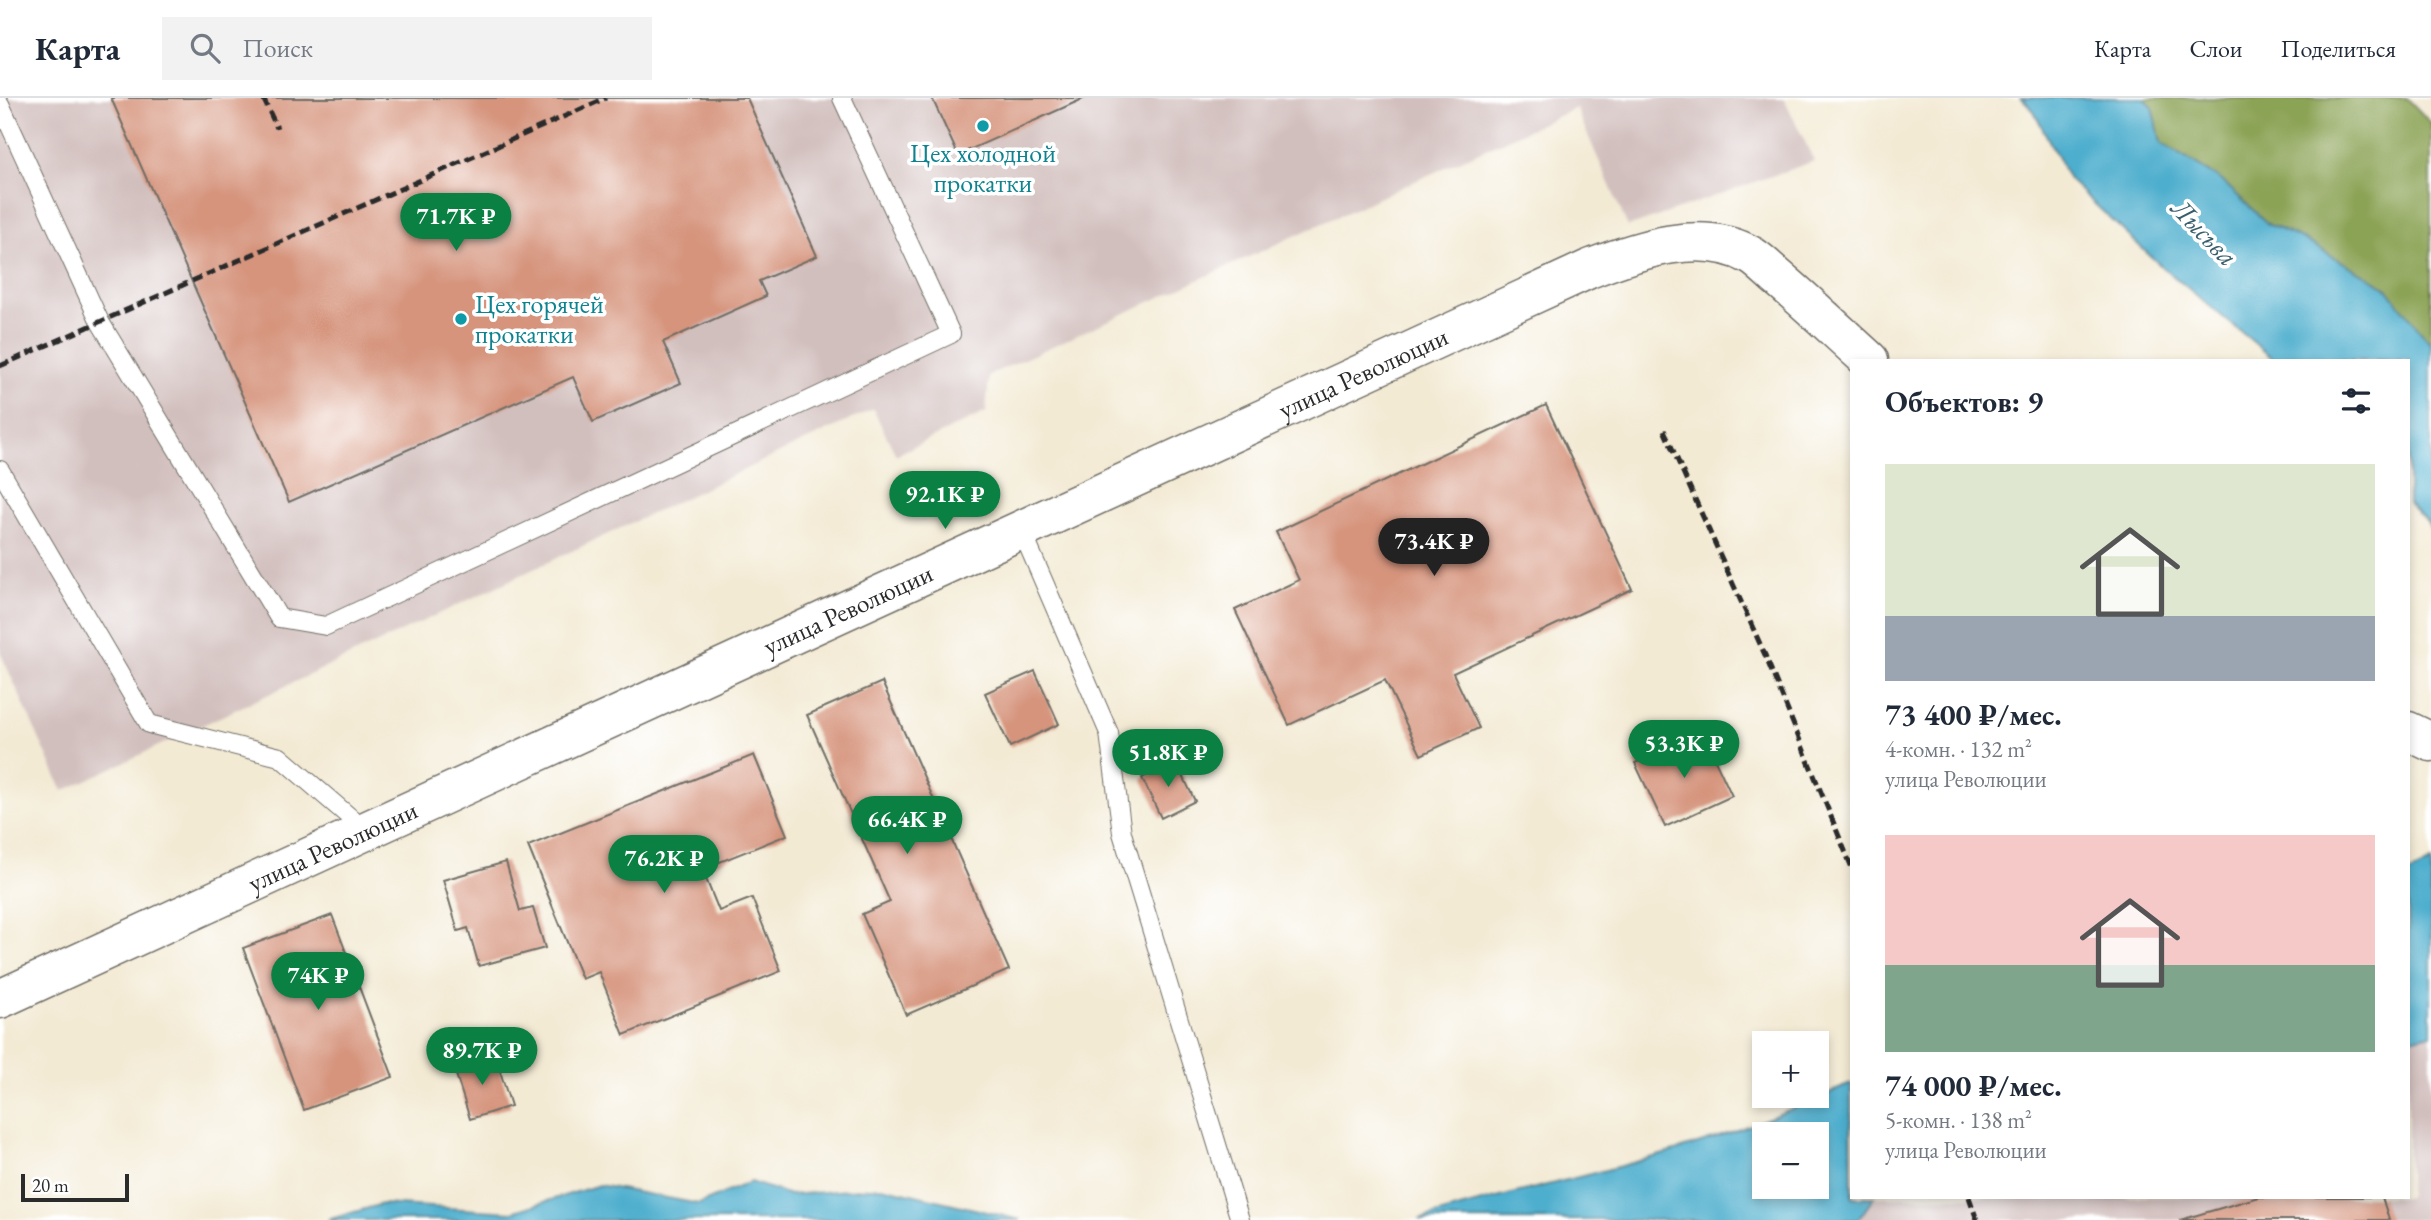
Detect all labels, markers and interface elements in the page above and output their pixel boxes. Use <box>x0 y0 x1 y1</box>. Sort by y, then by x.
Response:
search box <box>162 17 652 80</box>
text: Карта <box>35 27 120 70</box>
icon: search <box>186 29 224 67</box>
text: Поиск <box>242 31 313 65</box>
text: Карта <box>2094 33 2151 64</box>
text: Слои <box>2189 33 2243 64</box>
text: Поделиться <box>2281 33 2396 64</box>
marker: Цех холодной прокатки <box>975 118 991 134</box>
place label: Цех холодной прокатки <box>910 136 1056 200</box>
water label: Лысьва <box>2163 189 2246 274</box>
pin: 71.7K ₽ <box>391 194 521 253</box>
text: 71.7K ₽ <box>416 201 496 231</box>
place label: Цех горячей прокатки <box>475 287 604 351</box>
marker: Цех горячей прокатки <box>453 311 469 327</box>
street label: улица Революции <box>1273 319 1453 426</box>
text: Объектов: 9 <box>1885 382 2043 421</box>
icon: filters <box>2337 382 2375 420</box>
pin: 92.1K ₽ <box>880 472 1010 531</box>
text: 92.1K ₽ <box>905 479 985 509</box>
icon: home <box>2067 509 2193 635</box>
pin: 73.4K ₽ <box>1369 518 1499 578</box>
text: 73.4K ₽ <box>1394 526 1474 556</box>
street label: улица Революции <box>758 556 938 663</box>
text: 73 400 ₽/мес. <box>1885 695 2062 734</box>
pin: 53.3K ₽ <box>1619 720 1749 780</box>
text: 53.3K ₽ <box>1644 728 1724 758</box>
pin: 51.8K ₽ <box>1103 730 1233 789</box>
text: 4-комн. · 132 m² <box>1885 734 2032 764</box>
text: 51.8K ₽ <box>1128 737 1208 767</box>
text: улица Революции <box>1885 764 2047 794</box>
street label: улица Революции <box>242 792 423 900</box>
pin: 66.4K ₽ <box>842 796 972 856</box>
text: 66.4K ₽ <box>867 804 947 834</box>
pin: 76.2K ₽ <box>599 836 729 895</box>
text: 76.2K ₽ <box>624 843 704 873</box>
icon: home <box>2067 880 2193 1006</box>
pin: 74K ₽ <box>269 953 367 1012</box>
text: 74K ₽ <box>287 960 349 990</box>
pin: 89.7K ₽ <box>417 1028 547 1087</box>
map controls <box>1752 1031 1829 1199</box>
button: + <box>1752 1031 1829 1108</box>
text: 89.7K ₽ <box>442 1035 522 1065</box>
text: 74 000 ₽/мес. <box>1885 1066 2062 1105</box>
text: 5-комн. · 138 m² <box>1885 1105 2032 1135</box>
button: − <box>1752 1122 1829 1199</box>
text: улица Революции <box>1885 1135 2047 1165</box>
scale bar <box>21 1171 130 1203</box>
text: 20 m <box>32 1173 69 1198</box>

